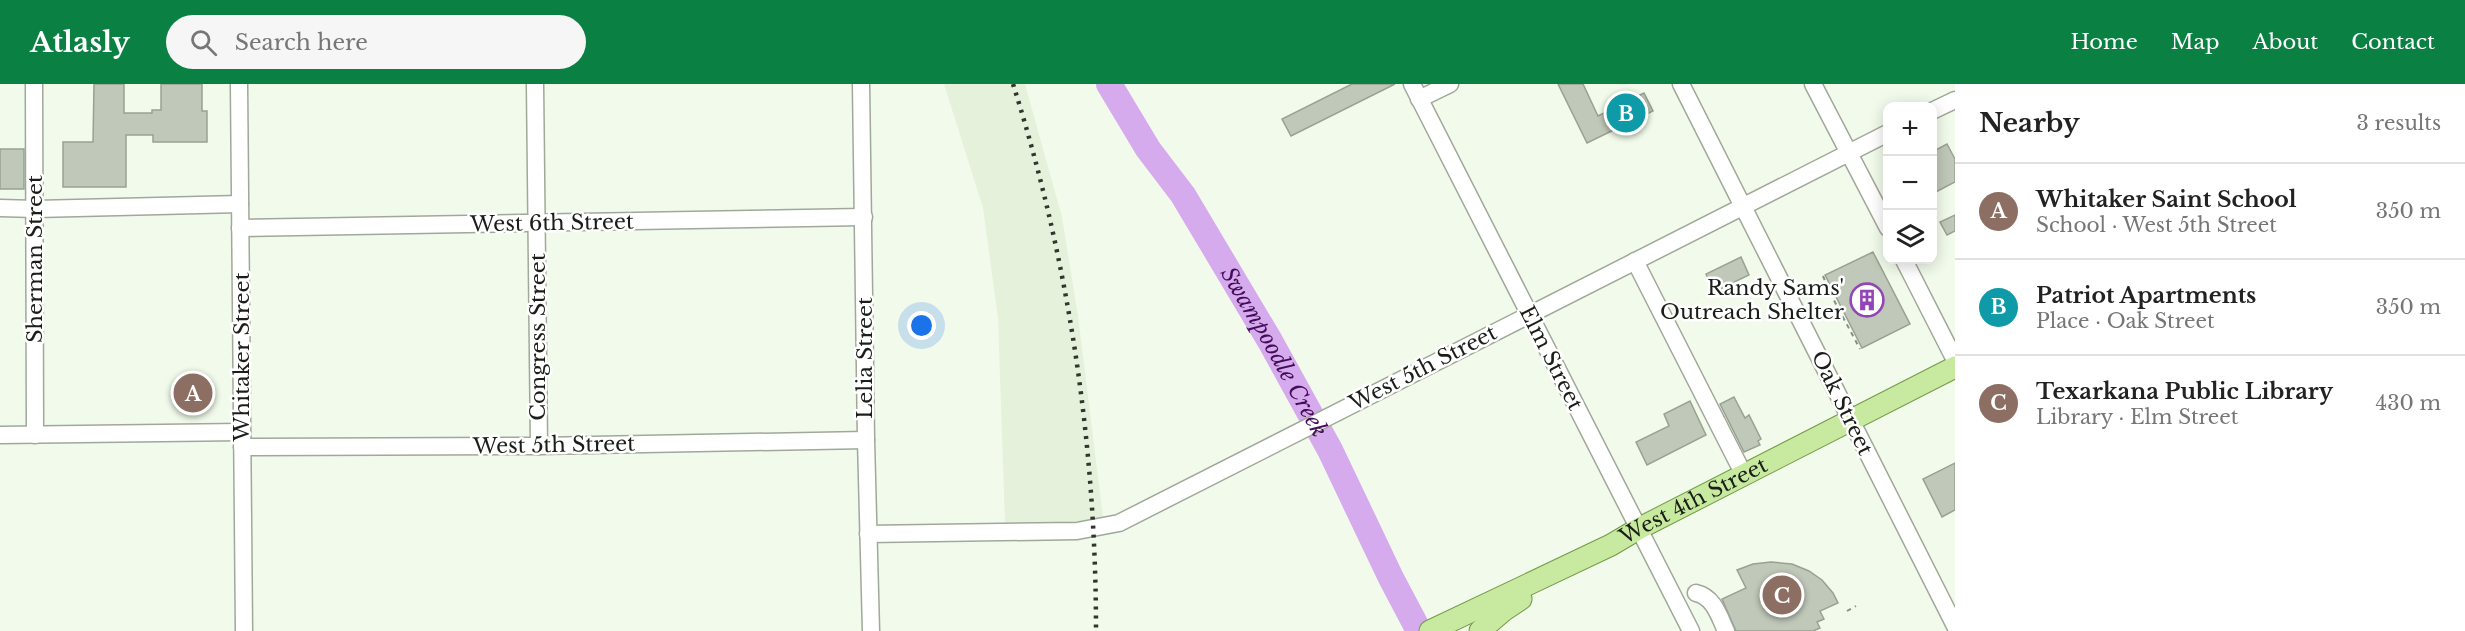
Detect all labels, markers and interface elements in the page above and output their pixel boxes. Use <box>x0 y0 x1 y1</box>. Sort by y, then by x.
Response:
search box <box>166 15 586 69</box>
text: Atlasly <box>30 25 130 60</box>
icon: search <box>187 26 220 59</box>
text: Search here <box>235 29 368 56</box>
text: Home <box>2071 29 2138 55</box>
text: Map <box>2171 29 2219 55</box>
text: About <box>2252 29 2318 55</box>
text: Contact <box>2351 29 2435 55</box>
pin: B <box>1606 90 1646 135</box>
map controls <box>1883 102 1937 264</box>
button: + <box>1883 102 1937 156</box>
text: Nearby <box>1979 107 2080 139</box>
text: 3 results <box>2357 111 2441 135</box>
button: − <box>1883 156 1937 210</box>
street label: Sherman Street <box>22 175 48 343</box>
text: Whitaker Saint School <box>2036 186 2297 213</box>
text: A <box>1990 199 2007 223</box>
text: 350 m <box>2376 199 2441 223</box>
street label: West 6th Street <box>469 209 634 237</box>
button: layers <box>1883 210 1937 264</box>
text: School · West 5th Street <box>2036 213 2277 237</box>
street label: Congress Street <box>525 253 551 421</box>
water label: Swampoodle Creek <box>1215 262 1333 442</box>
street label: Whitaker Street <box>229 272 255 443</box>
place label: Randy Sams' Outreach Shelter <box>1660 275 1844 325</box>
building icon: Randy Sams' Outreach Shelter <box>1849 282 1885 318</box>
text: Patriot Apartments <box>2036 282 2256 309</box>
text: B <box>1991 295 2006 319</box>
text: 350 m <box>2376 295 2441 319</box>
street label: Lelia Street <box>852 297 878 419</box>
street label: Elm Street <box>1514 301 1588 415</box>
text: Place · Oak Street <box>2036 309 2214 333</box>
your location <box>907 311 936 340</box>
street label: West 5th Street <box>1344 320 1501 417</box>
street label: Oak Street <box>1806 346 1879 460</box>
pin: A <box>174 370 212 416</box>
text: Texarkana Public Library <box>2036 378 2333 405</box>
text: C <box>1990 391 2007 415</box>
text: 430 m <box>2376 391 2441 415</box>
text: Library · Elm Street <box>2036 405 2238 429</box>
street label: West 5th Street <box>472 431 635 459</box>
street label: West 4th Street <box>1614 452 1772 550</box>
pin: C <box>1762 572 1802 618</box>

